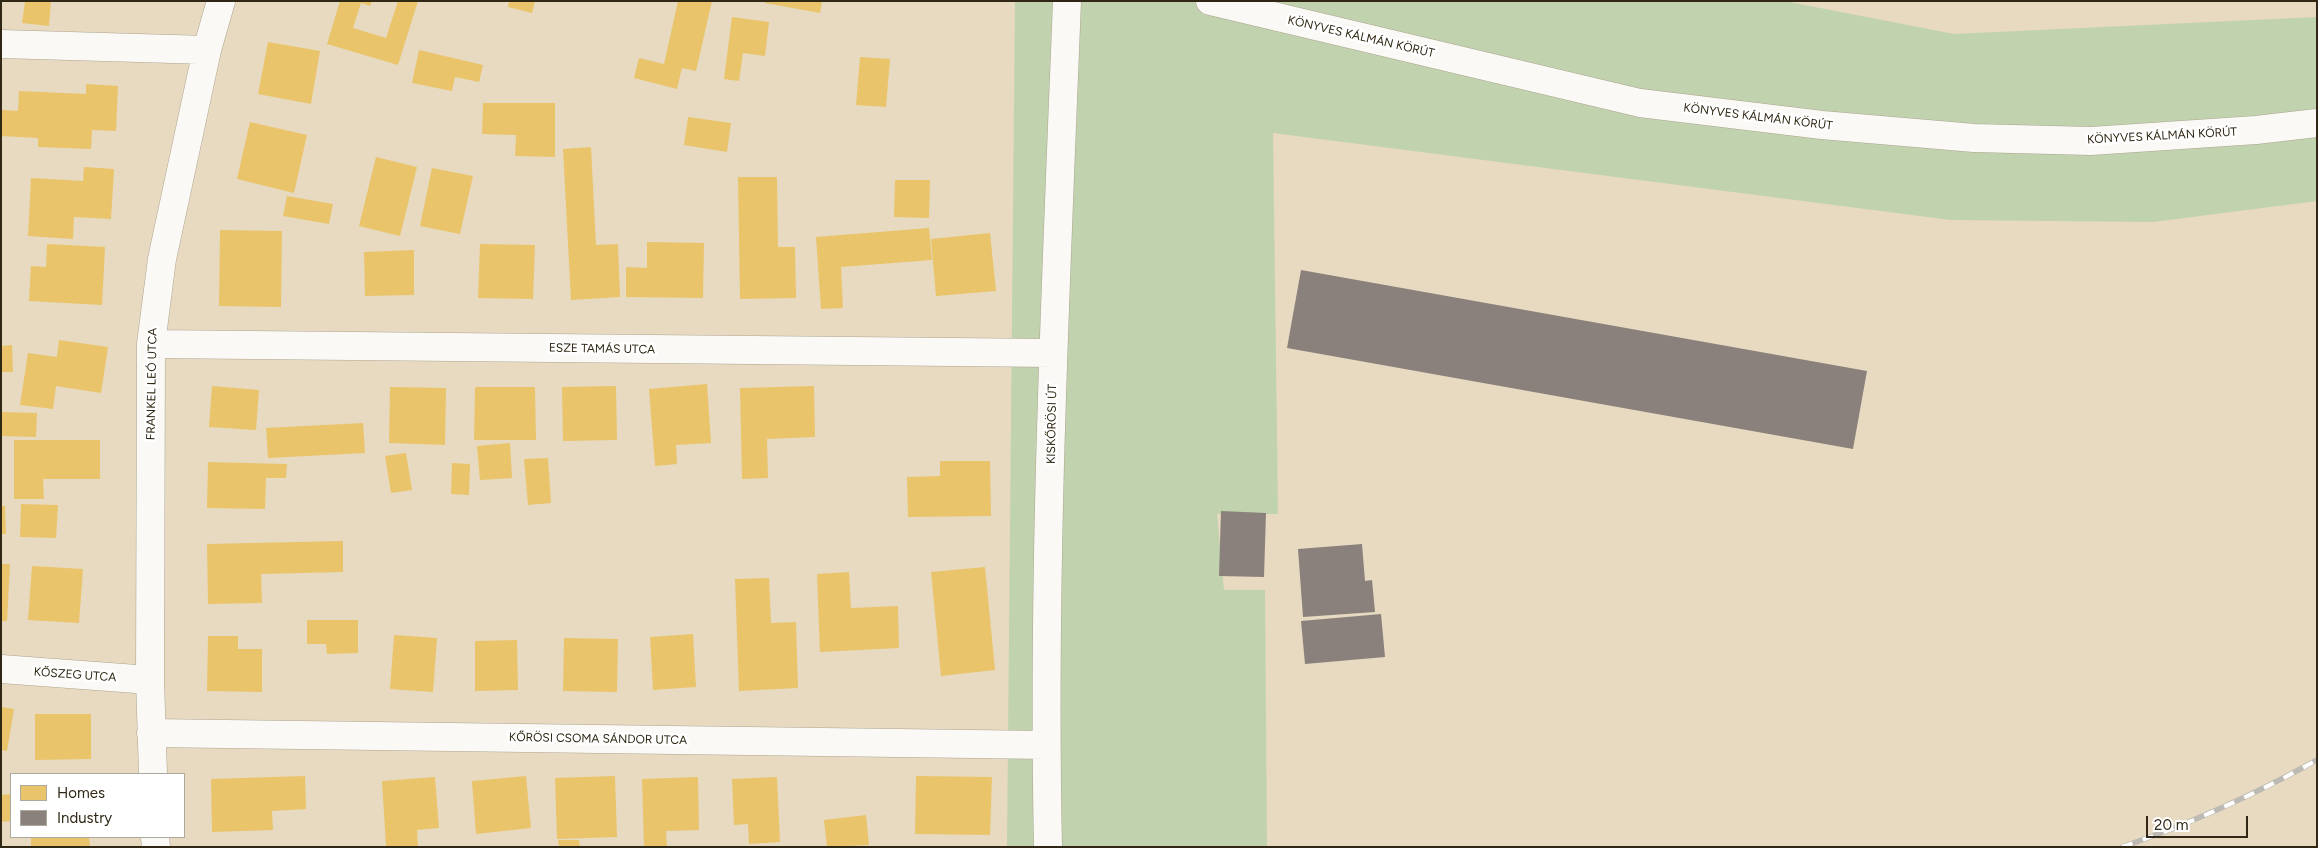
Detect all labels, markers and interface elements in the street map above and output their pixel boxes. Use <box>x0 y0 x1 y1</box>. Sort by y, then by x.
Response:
street label: KÖNYVES KÁLMÁN KÖRÚT <box>1286 13 1436 61</box>
street label: KÖNYVES KÁLMÁN KÖRÚT <box>1683 101 1833 133</box>
street label: KÖNYVES KÁLMÁN KÖRÚT <box>2087 125 2237 147</box>
street label: FRANKEL LEÓ UTCA <box>144 328 160 440</box>
street label: ESZE TAMÁS UTCA <box>549 341 655 357</box>
street label: KISKŐRÖSI ÚT <box>1044 384 1060 464</box>
street label: KŐSZEG UTCA <box>33 665 117 685</box>
street label: KŐRÖSI CSOMA SÁNDOR UTCA <box>509 730 687 748</box>
legend <box>10 773 185 838</box>
text: Homes <box>57 784 105 802</box>
scale bar <box>2148 806 2250 838</box>
text: Industry <box>57 809 112 827</box>
text: 20 m <box>2154 816 2188 834</box>

